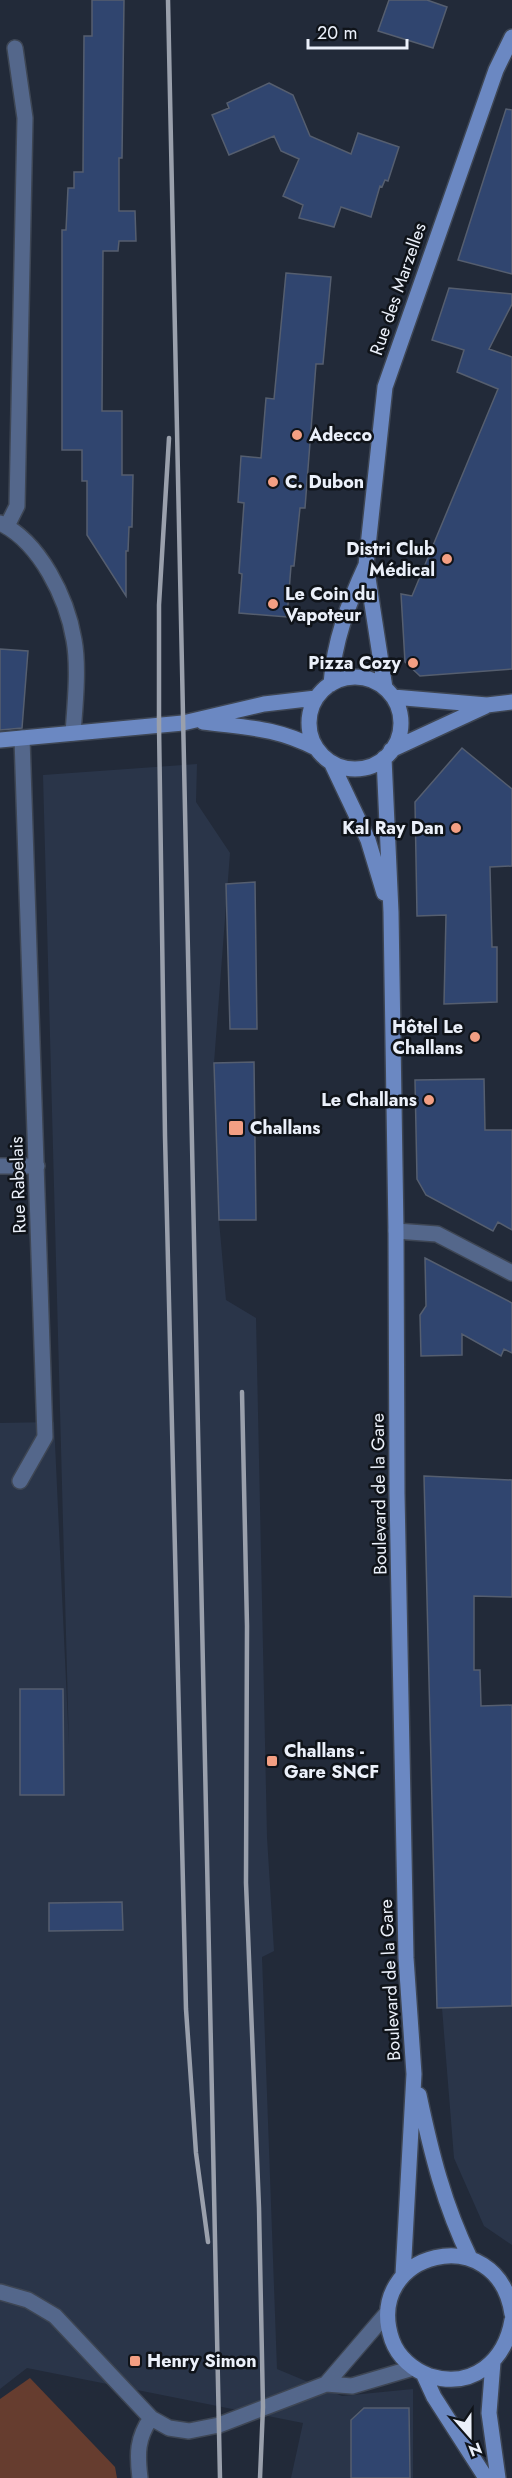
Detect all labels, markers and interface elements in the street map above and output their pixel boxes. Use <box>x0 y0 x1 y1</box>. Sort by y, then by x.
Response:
scale bar <box>308 12 407 50</box>
text: 20 m <box>317 20 357 46</box>
street label: Rue des Marzelles <box>363 219 433 359</box>
place label: Adecco <box>308 422 372 448</box>
marker: Adecco <box>290 428 304 442</box>
place label: C. Dubon <box>285 469 364 495</box>
marker: C. Dubon <box>266 475 280 489</box>
place label: Distri Club Médical <box>346 536 435 583</box>
marker: Distri Club Médical <box>440 552 454 566</box>
place label: Le Coin du Vapoteur <box>284 581 376 628</box>
marker: Le Coin du Vapoteur <box>266 597 280 611</box>
place label: Pizza Cozy <box>308 650 402 676</box>
marker: Pizza Cozy <box>406 656 420 670</box>
place label: Kal Ray Dan <box>342 815 444 841</box>
marker: Kal Ray Dan <box>449 821 463 835</box>
place label: Hôtel Le Challans <box>392 1014 463 1061</box>
marker: Hôtel Le Challans <box>468 1030 482 1044</box>
place label: Le Challans <box>321 1087 417 1113</box>
marker: Le Challans <box>422 1093 436 1107</box>
place label: Challans <box>250 1115 321 1141</box>
marker: Challans <box>227 1119 245 1137</box>
street label: Rue Rabelais <box>3 1136 33 1234</box>
street label: Boulevard de la Gare <box>365 1413 393 1575</box>
place label: Challans - Gare SNCF <box>284 1738 379 1785</box>
marker: Challans - Gare SNCF <box>265 1754 279 1768</box>
street label: Boulevard de la Gare <box>373 1899 407 2061</box>
place label: Henry Simon <box>147 2348 256 2374</box>
marker: Henry Simon <box>128 2354 142 2368</box>
north arrow <box>440 2406 500 2466</box>
text: N <box>465 2437 485 2463</box>

